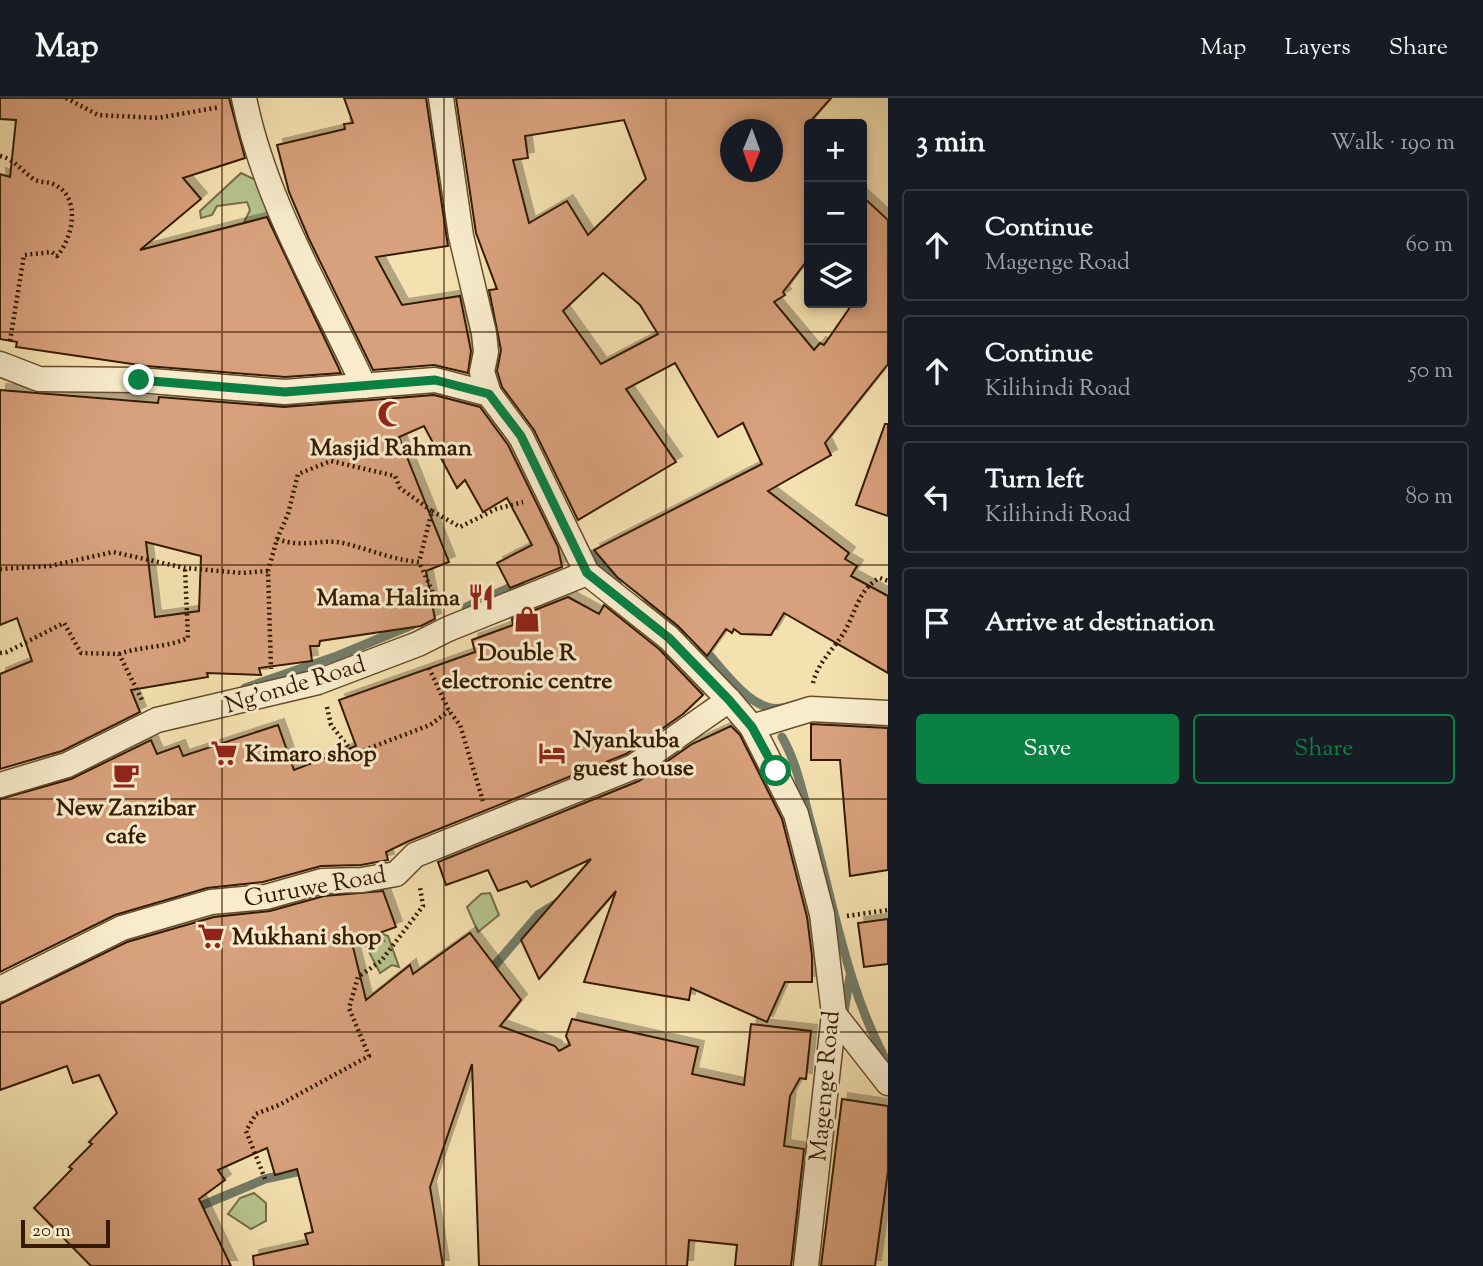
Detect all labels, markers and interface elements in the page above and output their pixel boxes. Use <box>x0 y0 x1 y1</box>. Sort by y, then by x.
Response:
text: Map <box>35 24 99 72</box>
text: Map <box>1200 31 1246 65</box>
text: Layers <box>1284 31 1351 65</box>
text: Share <box>1389 31 1448 65</box>
north arrow <box>720 119 783 182</box>
map controls <box>804 119 867 308</box>
button: + <box>804 119 867 182</box>
text: 3 min <box>916 122 986 165</box>
text: Walk · 190 m <box>1331 127 1455 160</box>
button: − <box>804 182 867 245</box>
text: Continue <box>985 210 1093 247</box>
icon: ahead <box>918 226 956 264</box>
text: 60 m <box>1405 229 1453 262</box>
button: layers <box>804 245 867 308</box>
text: Magenge Road <box>985 247 1130 280</box>
text: Continue <box>985 336 1093 373</box>
icon: ahead <box>918 352 956 390</box>
text: 50 m <box>1409 355 1453 388</box>
route end <box>123 364 154 395</box>
text: Kilihindi Road <box>985 373 1131 406</box>
mosque icon: Masjid Rahman <box>376 399 406 429</box>
place label: Masjid Rahman <box>310 432 473 466</box>
text: Turn left <box>985 462 1084 499</box>
icon: left <box>918 478 956 516</box>
text: 80 m <box>1405 481 1453 514</box>
text: Kilihindi Road <box>985 499 1131 532</box>
place label: Mama Halima <box>316 582 461 616</box>
restaurant icon: Mama Halima <box>466 582 496 612</box>
shop icon: Double R electronic centre <box>512 604 542 634</box>
icon: arrive <box>918 604 956 642</box>
text: Arrive at destination <box>985 605 1215 642</box>
place label: Double R electronic centre <box>442 637 612 699</box>
street label: Ng'onde Road <box>221 648 370 723</box>
button: Save <box>916 714 1179 784</box>
button: Share <box>1193 714 1455 784</box>
place label: Nyankuba guest house <box>573 724 694 786</box>
supermarket icon: Kimaro shop <box>209 738 239 768</box>
place label: Kimaro shop <box>245 738 377 772</box>
hotel icon: Nyankuba guest house <box>537 738 567 768</box>
route start <box>760 755 791 786</box>
cafe icon: New Zanzibar cafe <box>111 760 141 790</box>
place label: New Zanzibar cafe <box>56 792 197 854</box>
street label: Guruwe Road <box>242 859 390 917</box>
supermarket icon: Mukhani shop <box>196 921 226 951</box>
place label: Mukhani shop <box>232 921 381 955</box>
street label: Magenge Road <box>802 1009 850 1163</box>
scale bar <box>21 1217 110 1249</box>
text: 20 m <box>32 1218 71 1245</box>

